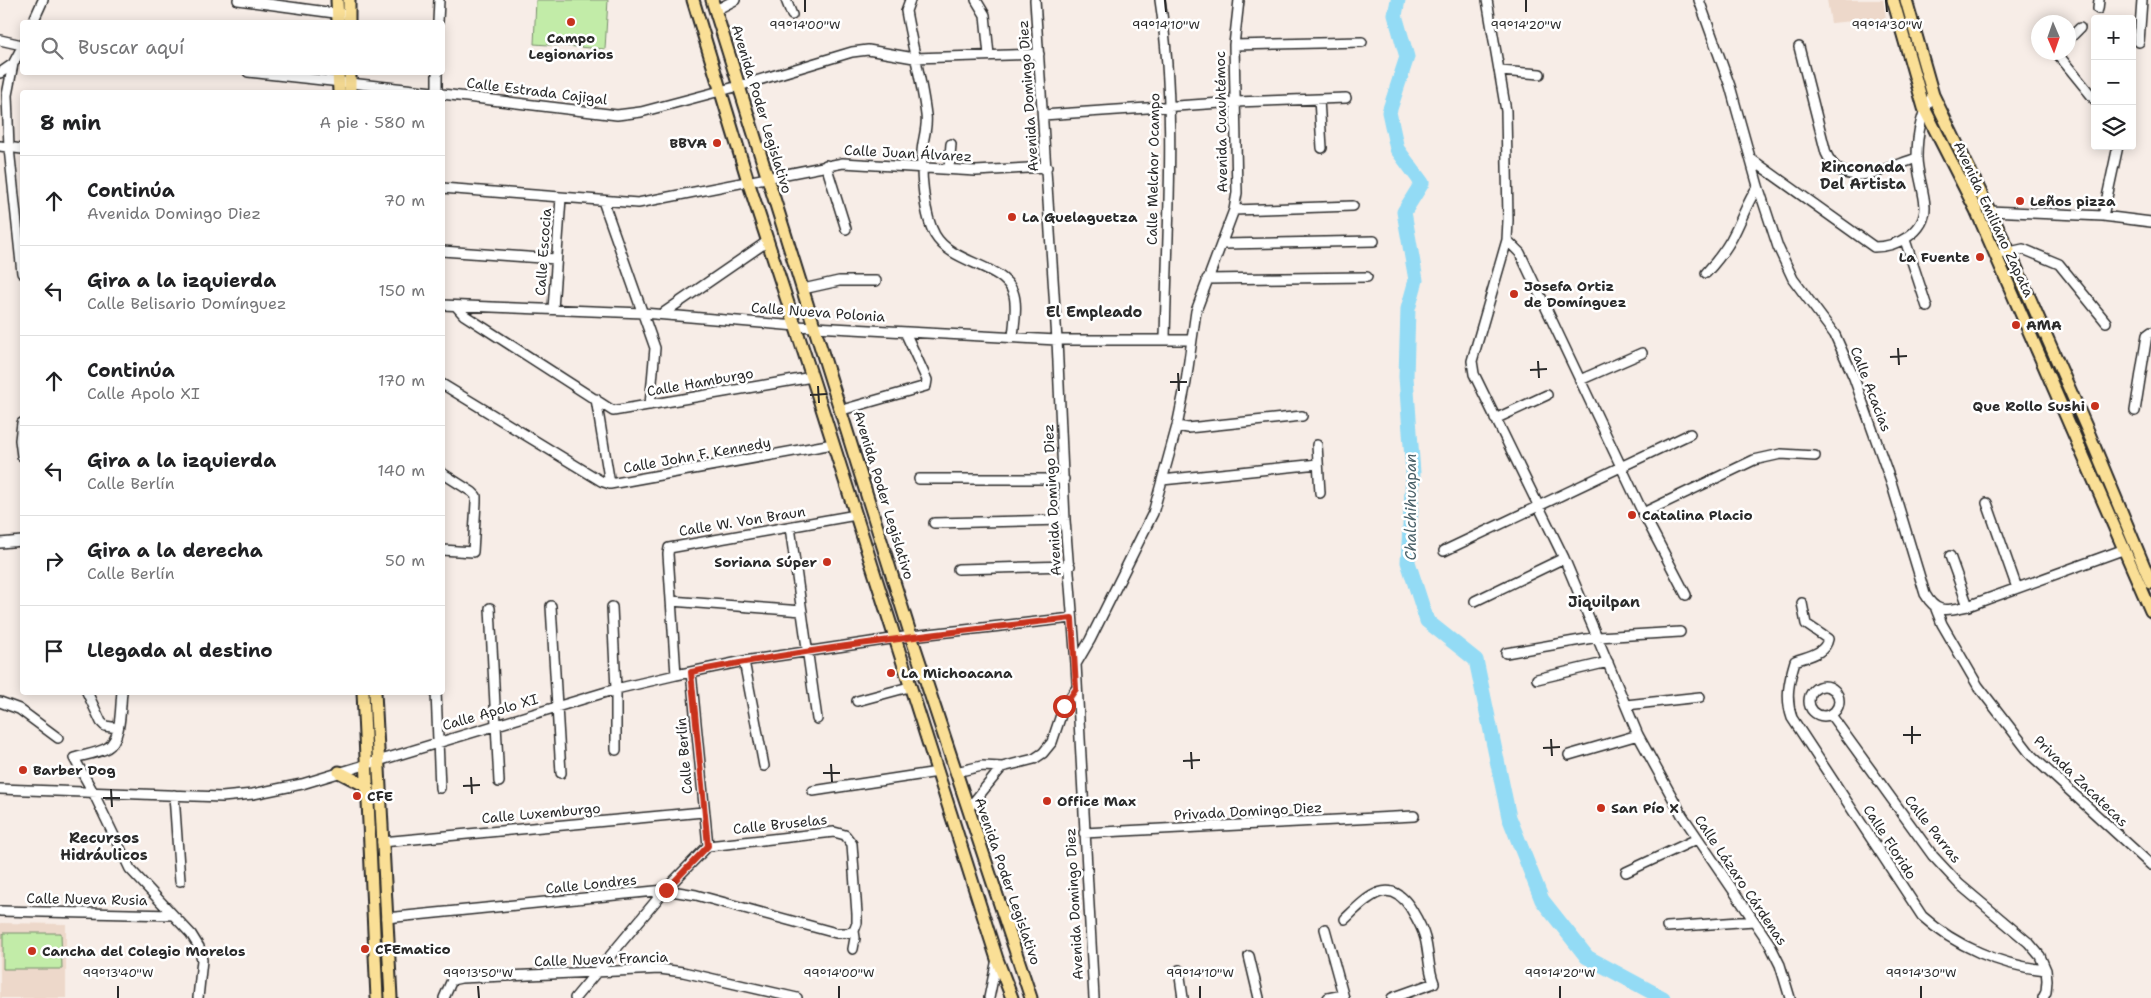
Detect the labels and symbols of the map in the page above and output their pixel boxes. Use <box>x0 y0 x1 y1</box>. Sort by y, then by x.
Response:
north arrow <box>2031 15 2076 60</box>
marker: Campo Legionarios <box>565 16 577 28</box>
text: 99°14'00"W <box>769 17 841 33</box>
text: 99°14'10"W <box>1132 17 1200 33</box>
text: 99°14'20"W <box>1491 17 1562 33</box>
text: 99°14'30"W <box>1851 17 1923 33</box>
street label: Avenida Domingo Diez <box>1014 19 1042 173</box>
street label: Avenida Poder Legislativo <box>728 22 796 196</box>
place label: Campo Legionarios <box>529 29 613 63</box>
street label: Avenida Cuauhtémoc <box>1211 51 1231 193</box>
street label: Calle Estrada Cajigal <box>466 73 609 109</box>
street label: Calle Melchor Ocampo <box>1143 93 1163 245</box>
place label: BBVA <box>669 134 707 152</box>
marker: BBVA <box>711 137 723 149</box>
street label: Avenida Emiliano Zapata <box>1950 138 2038 300</box>
street label: Calle Juan Álvarez <box>844 141 972 165</box>
district label: Rinconada Del Artista <box>1820 157 1907 194</box>
place label: Leños pizza <box>2030 192 2116 210</box>
marker: Leños pizza <box>2014 195 2026 207</box>
street label: Calle Escocia <box>531 207 555 296</box>
place label: La Guelaguetza <box>1022 208 1138 226</box>
marker: La Guelaguetza <box>1006 211 1018 223</box>
place label: La Fuente <box>1899 248 1970 266</box>
marker: La Fuente <box>1974 251 1986 263</box>
place label: Josefa Ortiz de Domínguez <box>1524 277 1627 311</box>
marker: Josefa Ortiz de Domínguez <box>1508 288 1520 300</box>
street label: Calle Nueva Polonia <box>750 298 886 326</box>
district label: El Empleado <box>1046 302 1143 322</box>
place label: AMA <box>2026 316 2062 334</box>
marker: AMA <box>2010 319 2022 331</box>
street label: Calle Acacias <box>1847 344 1896 434</box>
street label: Calle Hamburgo <box>645 364 755 400</box>
place label: Que Rollo Sushi <box>1972 397 2085 415</box>
marker: Que Rollo Sushi <box>2089 400 2101 412</box>
street label: Avenida Poder Legislativo <box>850 408 918 582</box>
street label: Avenida Domingo Diez <box>1039 424 1065 576</box>
street label: Calle John F. Kennedy <box>622 433 772 477</box>
water label: Chalchihuapan <box>1401 454 1421 560</box>
street label: Calle W. Von Braun <box>677 502 807 540</box>
place label: Catalina Placio <box>1642 506 1753 524</box>
marker: Catalina Placio <box>1626 509 1638 521</box>
place label: Soriana Súper <box>714 553 817 571</box>
marker: Soriana Súper <box>821 556 833 568</box>
district label: Jiquilpan <box>1568 592 1640 612</box>
place label: La Michoacana <box>901 664 1013 682</box>
marker: La Michoacana <box>885 667 897 679</box>
street label: Calle Apolo XI <box>440 690 540 734</box>
route start <box>1053 695 1076 718</box>
street label: Calle Berlín <box>672 717 696 795</box>
street label: Privada Zacatecas <box>2030 731 2132 831</box>
place label: Barber Dog <box>33 761 116 779</box>
marker: Barber Dog <box>17 764 29 776</box>
place label: CFE <box>367 787 393 805</box>
marker: CFE <box>351 790 363 802</box>
street label: Calle Parras <box>1901 791 1965 867</box>
place label: Office Max <box>1057 792 1136 810</box>
street label: Avenida Poder Legislativo <box>971 795 1045 967</box>
marker: Office Max <box>1041 795 1053 807</box>
street label: Privada Domingo Diez <box>1173 798 1323 824</box>
street label: Calle Luxemburgo <box>481 799 601 827</box>
place label: San Pío X <box>1611 799 1679 817</box>
street label: Calle Florido <box>1859 801 1921 883</box>
marker: San Pío X <box>1595 802 1607 814</box>
street label: Calle Bruselas <box>732 810 828 838</box>
street label: Calle Lázaro Cárdenas <box>1691 811 1791 949</box>
district label: Recursos Hidráulicos <box>60 828 148 865</box>
street label: Avenida Domingo Diez <box>1061 828 1087 980</box>
street label: Calle Londres <box>545 870 638 898</box>
route end <box>655 879 678 902</box>
street label: Calle Nueva Rusia <box>26 889 148 909</box>
place label: CFEmatico <box>375 940 451 958</box>
place label: Cancha del Colegio Morelos <box>42 942 245 960</box>
marker: CFEmatico <box>359 943 371 955</box>
marker: Cancha del Colegio Morelos <box>26 945 38 957</box>
street label: Calle Nueva Francia <box>534 948 669 970</box>
text: 99°13'40"W <box>83 965 153 981</box>
text: 99°13'50"W <box>443 965 513 981</box>
text: 99°14'00"W <box>803 965 875 981</box>
text: 99°14'10"W <box>1166 965 1234 981</box>
text: 99°14'20"W <box>1525 965 1596 981</box>
text: 99°14'30"W <box>1885 965 1957 981</box>

